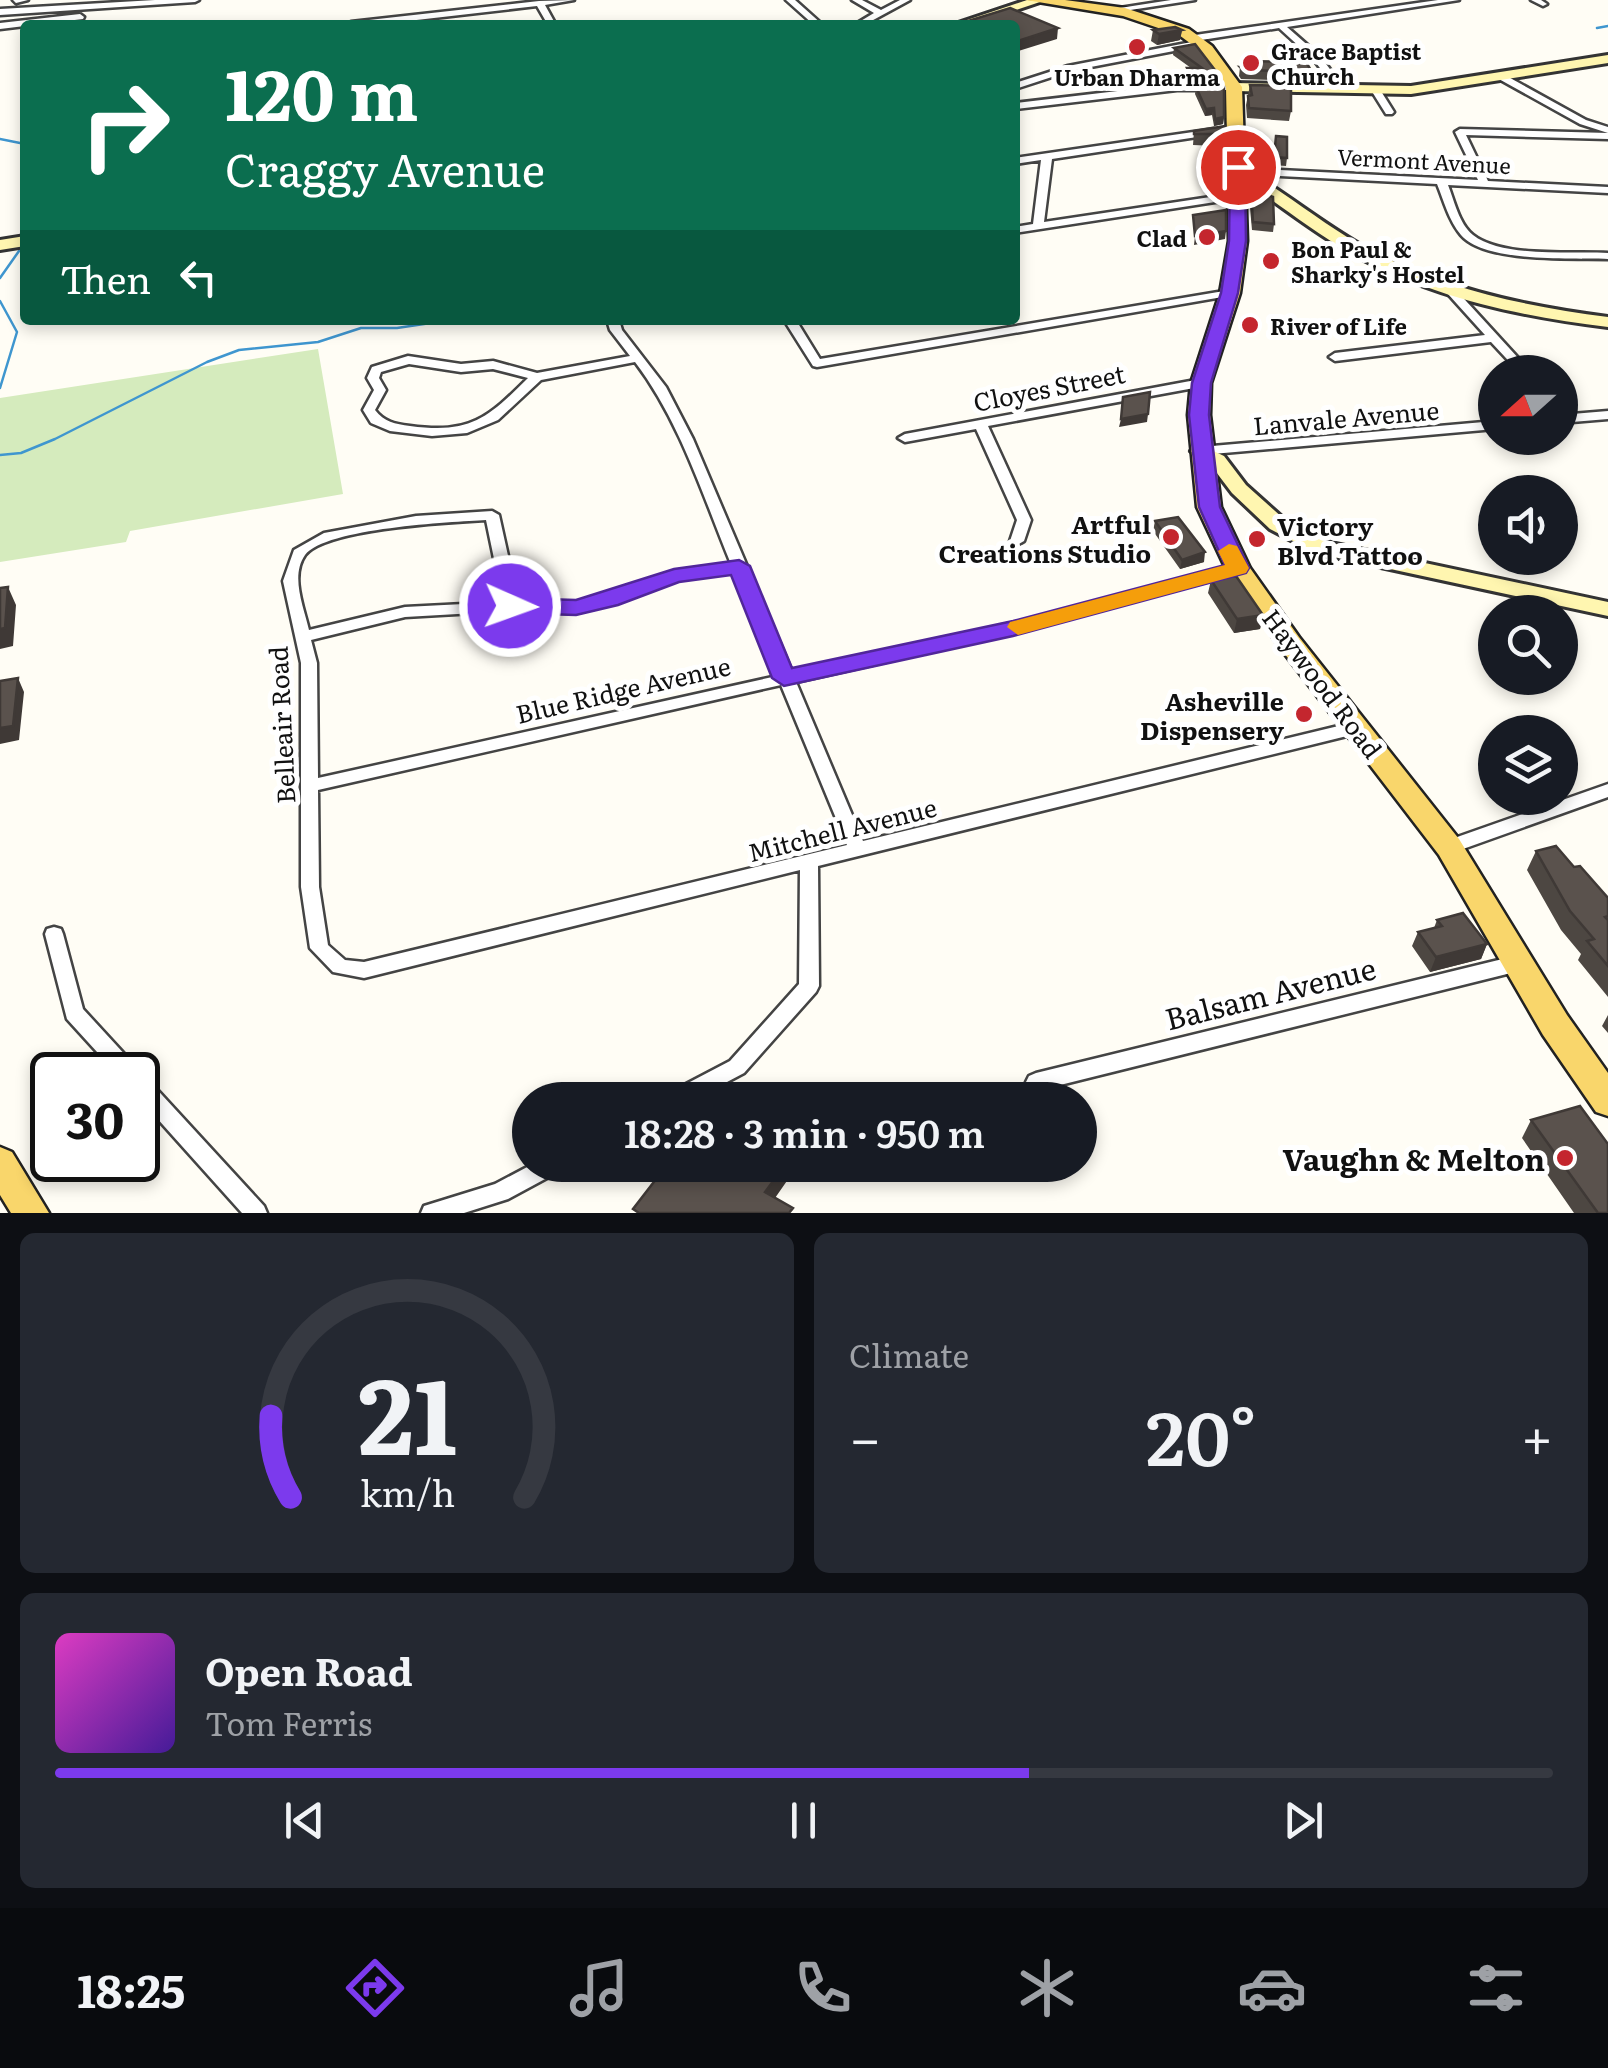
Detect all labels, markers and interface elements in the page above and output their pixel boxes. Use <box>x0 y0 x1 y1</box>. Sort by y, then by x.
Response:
place label: Grace Baptist Church <box>1271 34 1421 92</box>
marker: Urban Dharma <box>1126 36 1148 58</box>
text: 120 m <box>225 39 418 143</box>
marker: Grace Baptist Church <box>1240 52 1262 74</box>
icon: right <box>60 60 190 190</box>
place label: Urban Dharma <box>1054 60 1220 93</box>
pin <box>1196 125 1281 210</box>
text: Craggy Avenue <box>225 134 545 201</box>
street label: Vermont Avenue <box>1336 139 1512 181</box>
icon: arrive <box>1211 140 1266 195</box>
place label: Clad <box>1136 221 1187 254</box>
marker: Clad <box>1196 226 1218 248</box>
place label: Bon Paul & Sharky's Hostel <box>1291 232 1464 290</box>
text: Then <box>60 249 151 306</box>
icon: left <box>171 250 226 305</box>
marker: Bon Paul & Sharky's Hostel <box>1260 250 1282 272</box>
place label: River of Life <box>1270 309 1407 342</box>
marker: River of Life <box>1239 314 1261 336</box>
street label: Cloyes Street <box>970 354 1128 420</box>
north arrow <box>1478 355 1578 455</box>
map controls <box>1478 355 1578 815</box>
street label: Lanvale Avenue <box>1252 390 1441 444</box>
button: sound <box>1478 475 1578 575</box>
place label: Artful Creations Studio <box>939 505 1151 571</box>
place label: Victory Blvd Tattoo <box>1277 507 1423 573</box>
marker: Artful Creations Studio <box>1160 526 1182 548</box>
marker: Victory Blvd Tattoo <box>1246 528 1268 550</box>
position arrow <box>458 554 562 658</box>
button: search <box>1478 595 1578 695</box>
street label: Haywood Road <box>1254 600 1392 766</box>
street label: Belleair Road <box>258 645 304 805</box>
street label: Blue Ridge Avenue <box>512 646 734 732</box>
place label: Asheville Dispensery <box>1140 682 1285 748</box>
marker: Asheville Dispensery <box>1293 703 1315 725</box>
button: layers <box>1478 715 1578 815</box>
street label: Mitchell Avenue <box>744 788 940 870</box>
street label: Balsam Avenue <box>1160 945 1380 1039</box>
speed limit sign: 30 <box>30 1052 160 1182</box>
text: 18:28 · 3 min · 950 m <box>624 1103 985 1160</box>
place label: Vaughn & Melton <box>1282 1136 1545 1180</box>
marker: Vaughn & Melton <box>1554 1147 1576 1169</box>
text: Climate <box>849 1330 969 1378</box>
text: 21 <box>358 1333 456 1487</box>
text: 20° <box>1146 1378 1256 1489</box>
text: − <box>849 1394 881 1476</box>
text: + <box>1521 1394 1553 1476</box>
text: km/h <box>359 1465 455 1518</box>
text: Open Road <box>205 1641 413 1698</box>
text: Tom Ferris <box>205 1698 372 1746</box>
icon: previous <box>277 1793 332 1848</box>
icon: pause <box>776 1793 831 1848</box>
icon: next <box>1276 1793 1331 1848</box>
icon: directions <box>340 1953 410 2023</box>
icon: music <box>564 1953 634 2023</box>
icon: phone <box>788 1953 858 2023</box>
icon: climate <box>1012 1953 1082 2023</box>
icon: car <box>1237 1953 1307 2023</box>
icon: filters <box>1461 1953 1531 2023</box>
text: 18:25 <box>77 1955 185 2022</box>

